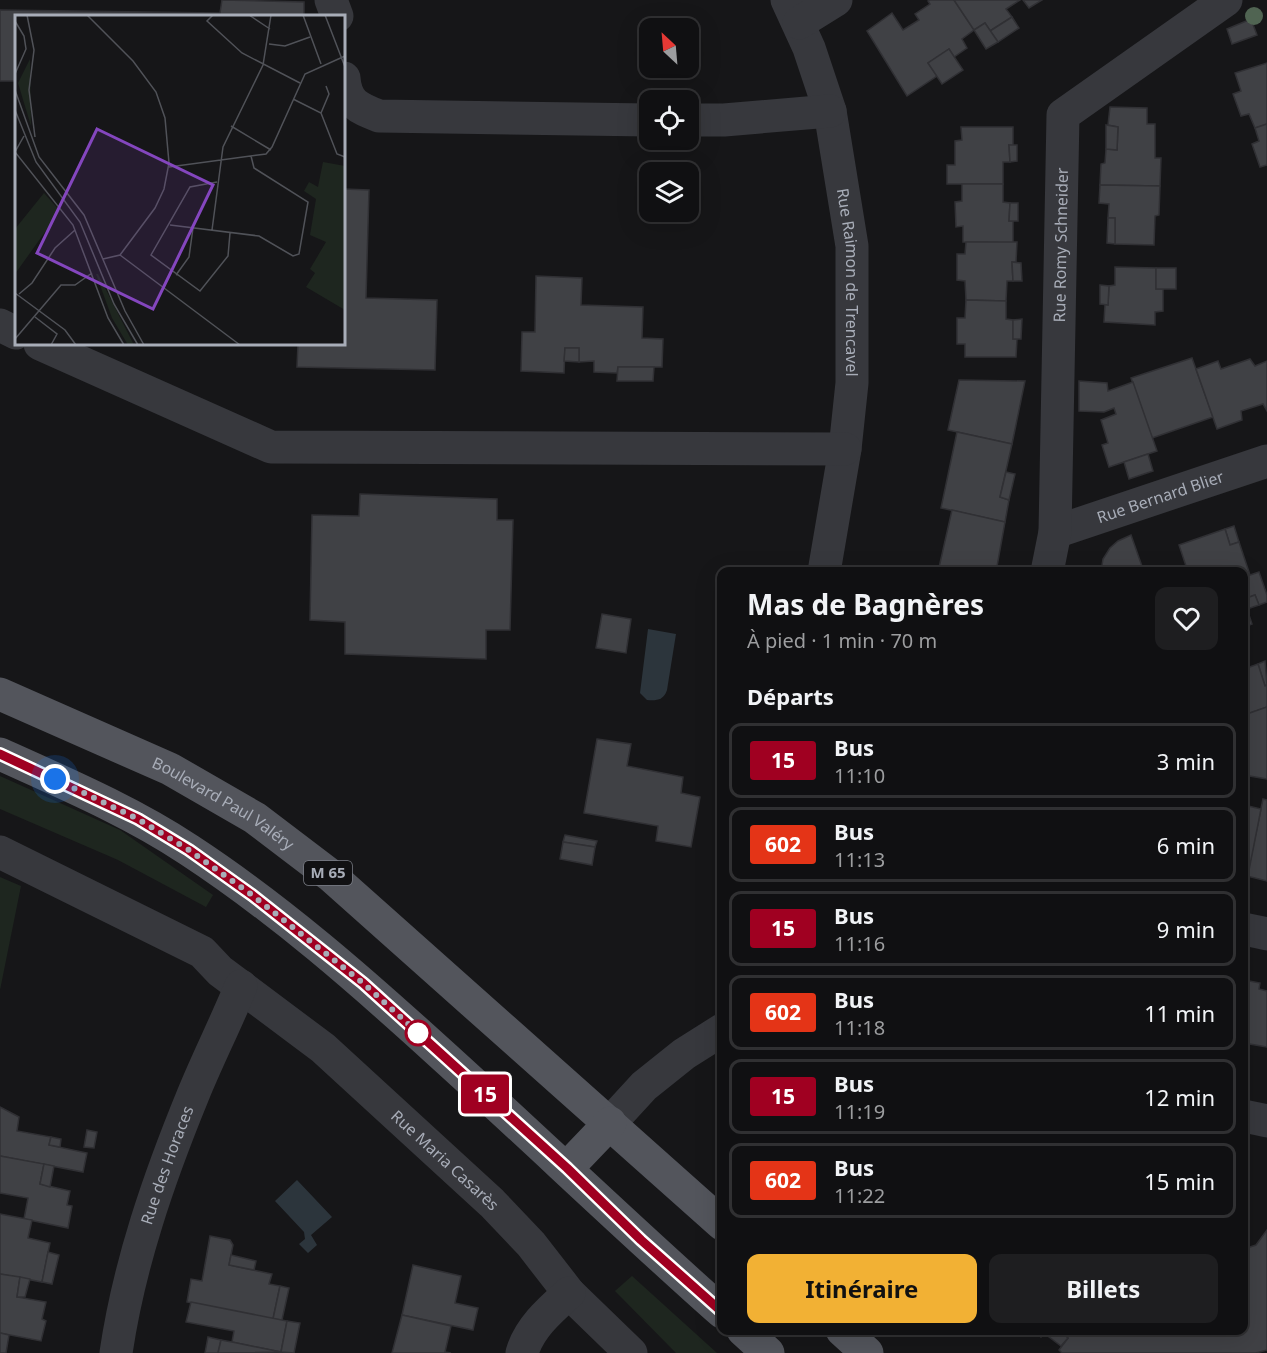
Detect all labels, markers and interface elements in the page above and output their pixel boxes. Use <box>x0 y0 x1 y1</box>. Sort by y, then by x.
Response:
inset map <box>15 15 345 345</box>
north arrow <box>639 18 699 78</box>
map controls <box>639 18 699 222</box>
button: locate <box>639 90 699 150</box>
button: layers <box>639 162 699 222</box>
street label: Rue Romy Schneider <box>1048 167 1073 323</box>
street label: Rue Raimon de Trencavel <box>832 186 863 377</box>
street label: Rue Bernard Blier <box>1094 465 1227 528</box>
text: Mas de Bagnères <box>747 585 984 623</box>
button: heart <box>1155 587 1218 650</box>
text: À pied · 1 min · 70 m <box>747 627 937 654</box>
text: Départs <box>747 681 834 711</box>
text: Bus <box>834 732 874 762</box>
text: 15 <box>771 746 795 774</box>
text: 3 min <box>1157 746 1215 776</box>
street label: Boulevard Paul Valéry <box>149 751 300 856</box>
text: 11:10 <box>834 762 885 789</box>
your location <box>40 764 70 794</box>
text: Bus <box>834 816 874 846</box>
text: 602 <box>765 830 801 858</box>
text: 6 min <box>1157 830 1215 860</box>
text: 11:13 <box>834 846 885 873</box>
road number: M 65 <box>304 861 352 885</box>
text: Bus <box>834 900 874 930</box>
text: 15 <box>771 914 795 942</box>
text: 9 min <box>1157 914 1215 944</box>
text: 11:16 <box>834 930 885 957</box>
text: Bus <box>834 984 874 1014</box>
text: 602 <box>765 998 801 1026</box>
text: 11 min <box>1144 998 1215 1028</box>
text: 11:18 <box>834 1014 885 1041</box>
unlabelled marker <box>405 1020 431 1046</box>
text: Bus <box>834 1068 874 1098</box>
line badge: 15 <box>458 1074 512 1114</box>
text: 15 <box>473 1080 497 1108</box>
text: 15 <box>771 1082 795 1110</box>
text: 12 min <box>1144 1082 1215 1112</box>
text: 11:19 <box>834 1098 885 1125</box>
street label: Rue des Horaces <box>135 1102 199 1227</box>
street label: Rue Maria Casarès <box>386 1105 504 1215</box>
text: Bus <box>834 1152 874 1182</box>
text: 602 <box>765 1166 801 1194</box>
text: 15 min <box>1144 1166 1215 1196</box>
text: 11:22 <box>834 1182 885 1209</box>
button: Itinéraire <box>747 1254 977 1323</box>
button: Billets <box>989 1254 1218 1323</box>

